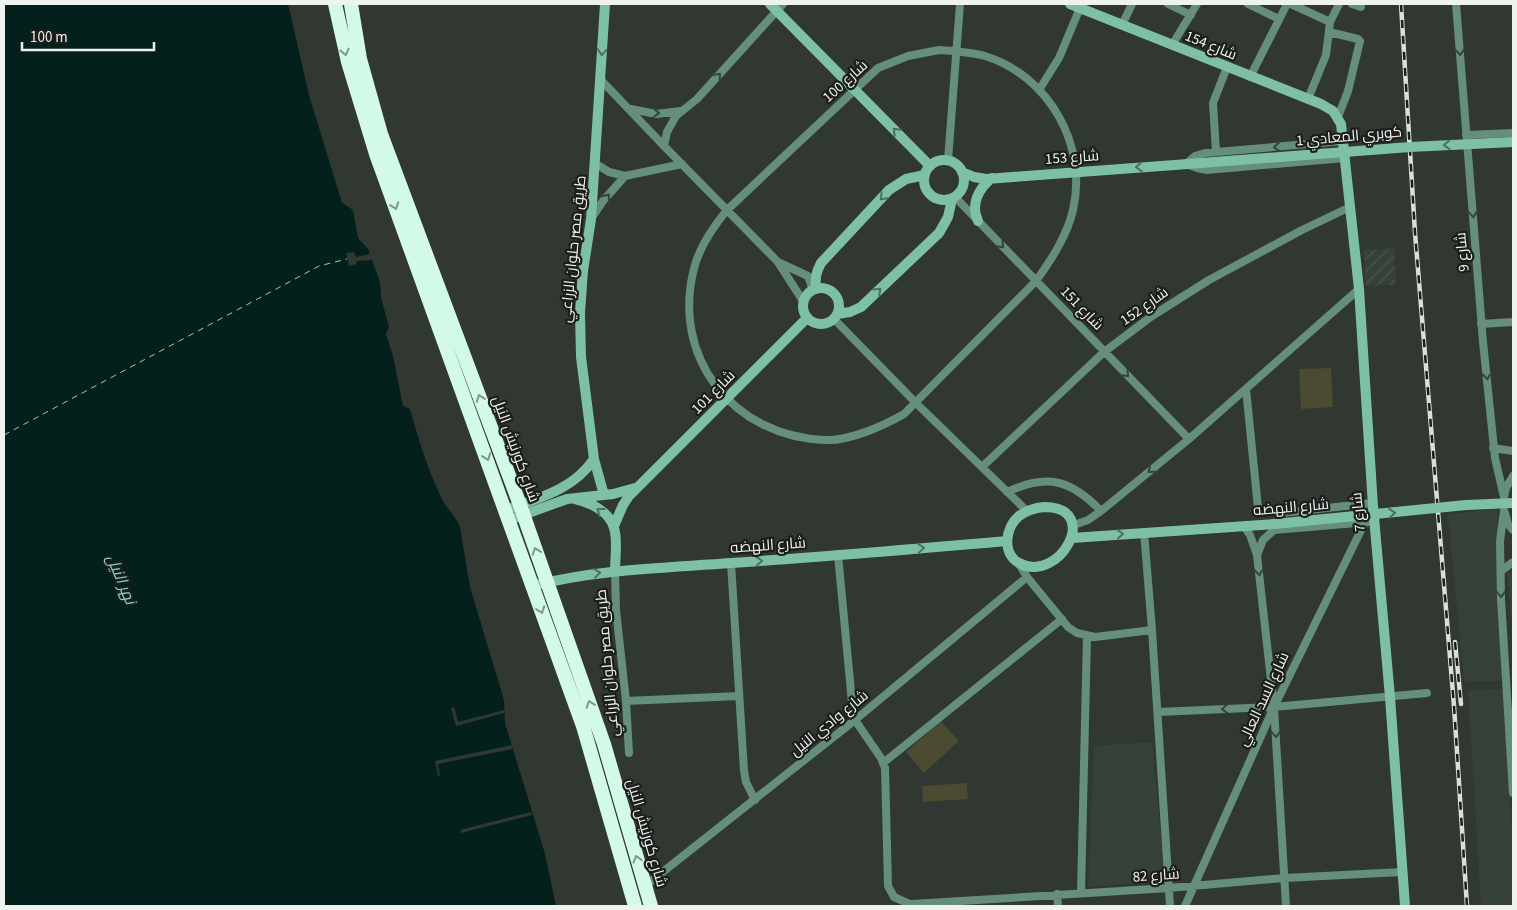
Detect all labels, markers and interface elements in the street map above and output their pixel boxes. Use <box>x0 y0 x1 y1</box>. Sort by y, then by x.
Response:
scale bar <box>22 20 155 52</box>
street label: شارع 154 <box>1182 26 1240 65</box>
text: 100 m <box>30 27 68 48</box>
one-way arrow <box>339 47 350 56</box>
one-way arrow <box>596 49 607 57</box>
one-way arrow <box>1454 49 1465 57</box>
street label: شارع 100 <box>818 55 873 107</box>
one-way arrow <box>712 73 721 82</box>
one-way arrow <box>652 108 660 119</box>
street label: كوبري المعادي 1 <box>1295 121 1403 153</box>
one-way arrow <box>892 128 901 137</box>
one-way arrow <box>1443 139 1451 150</box>
one-way arrow <box>1273 141 1281 152</box>
street label: شارع 153 <box>1044 145 1100 170</box>
one-way arrow <box>1135 161 1143 172</box>
street label: طريق مصر حلوان الزراعي <box>555 174 593 324</box>
one-way arrow <box>880 191 889 200</box>
one-way arrow <box>601 194 609 203</box>
one-way arrow <box>389 201 399 210</box>
one-way arrow <box>1467 211 1478 219</box>
street label: شارع 9 <box>1450 231 1475 273</box>
one-way arrow <box>995 239 1004 248</box>
street label: شارع 151 <box>1055 281 1108 335</box>
street label: شارع 152 <box>1116 282 1173 331</box>
one-way arrow <box>873 288 882 297</box>
street label: شارع 101 <box>687 366 740 419</box>
one-way arrow <box>1120 369 1129 378</box>
one-way arrow <box>1481 373 1492 381</box>
street label: شارع كورنيش النيل <box>487 393 544 505</box>
one-way arrow <box>476 395 486 403</box>
one-way arrow <box>481 453 491 461</box>
one-way arrow <box>1148 464 1157 473</box>
street label: شارع 7 <box>1346 491 1371 533</box>
street label: شارع النهضه <box>1252 494 1330 521</box>
one-way arrow <box>1388 507 1396 518</box>
one-way arrow <box>597 508 606 516</box>
one-way arrow <box>1117 528 1125 539</box>
street label: شارع النهضه <box>729 532 807 559</box>
one-way arrow <box>918 543 926 554</box>
one-way arrow <box>532 547 542 556</box>
water label: نهر النيل <box>101 551 142 609</box>
one-way arrow <box>756 556 764 567</box>
one-way arrow <box>594 568 602 579</box>
one-way arrow <box>1253 568 1264 576</box>
street label: طريق مصر حلوان الزراعي <box>591 588 625 738</box>
one-way arrow <box>1496 591 1506 599</box>
one-way arrow <box>535 606 545 614</box>
street label: شارع السد العالي <box>1232 649 1295 750</box>
street label: شارع وادي النيل <box>786 685 874 762</box>
one-way arrow <box>586 700 596 709</box>
one-way arrow <box>1221 703 1229 714</box>
one-way arrow <box>1270 730 1281 738</box>
street label: شارع كورنيش النيل <box>621 777 672 890</box>
one-way arrow <box>633 856 643 864</box>
street label: شارع 82 <box>1132 863 1180 888</box>

